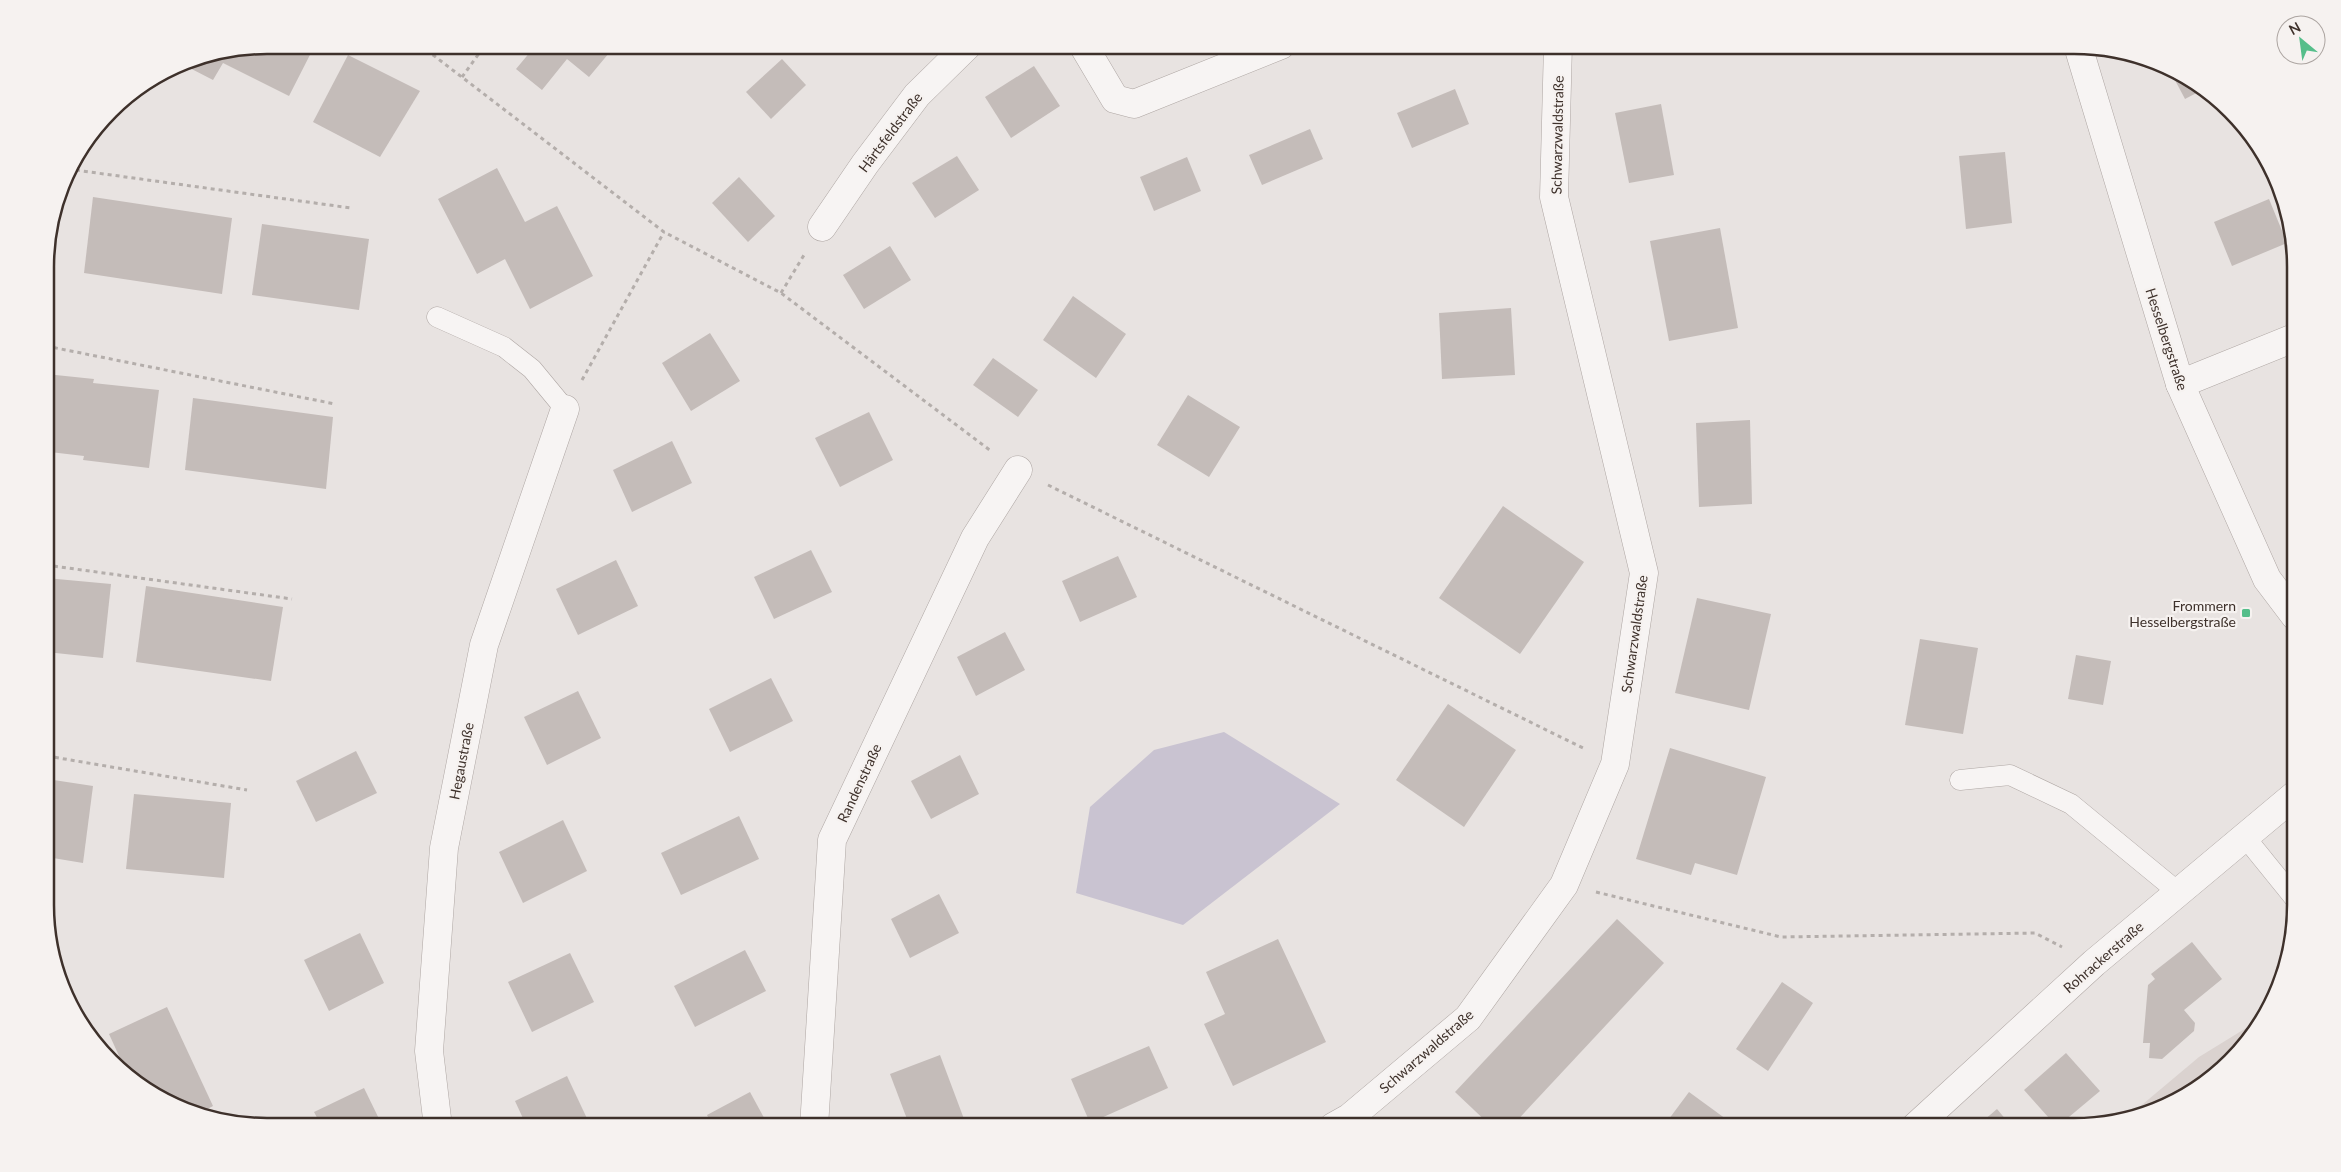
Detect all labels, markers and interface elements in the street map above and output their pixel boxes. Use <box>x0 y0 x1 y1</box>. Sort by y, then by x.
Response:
north arrow <box>2276 15 2326 65</box>
text: N <box>2286 18 2303 38</box>
street label: Schwarzwaldstraße <box>1547 75 1567 195</box>
street label: Härtsfeldstraße <box>855 89 925 175</box>
street label: Hesselbergstraße <box>2142 286 2192 392</box>
street label: Schwarzwaldstraße <box>1617 574 1651 694</box>
place label: Frommern Hesselbergstraße <box>2129 597 2236 630</box>
marker: Frommern Hesselbergstraße <box>2240 607 2252 619</box>
street label: Hegaustraße <box>445 721 477 801</box>
street label: Randenstraße <box>833 741 885 825</box>
street label: Rohrackerstraße <box>2060 918 2146 996</box>
street label: Schwarzwaldstraße <box>1376 1006 1476 1096</box>

